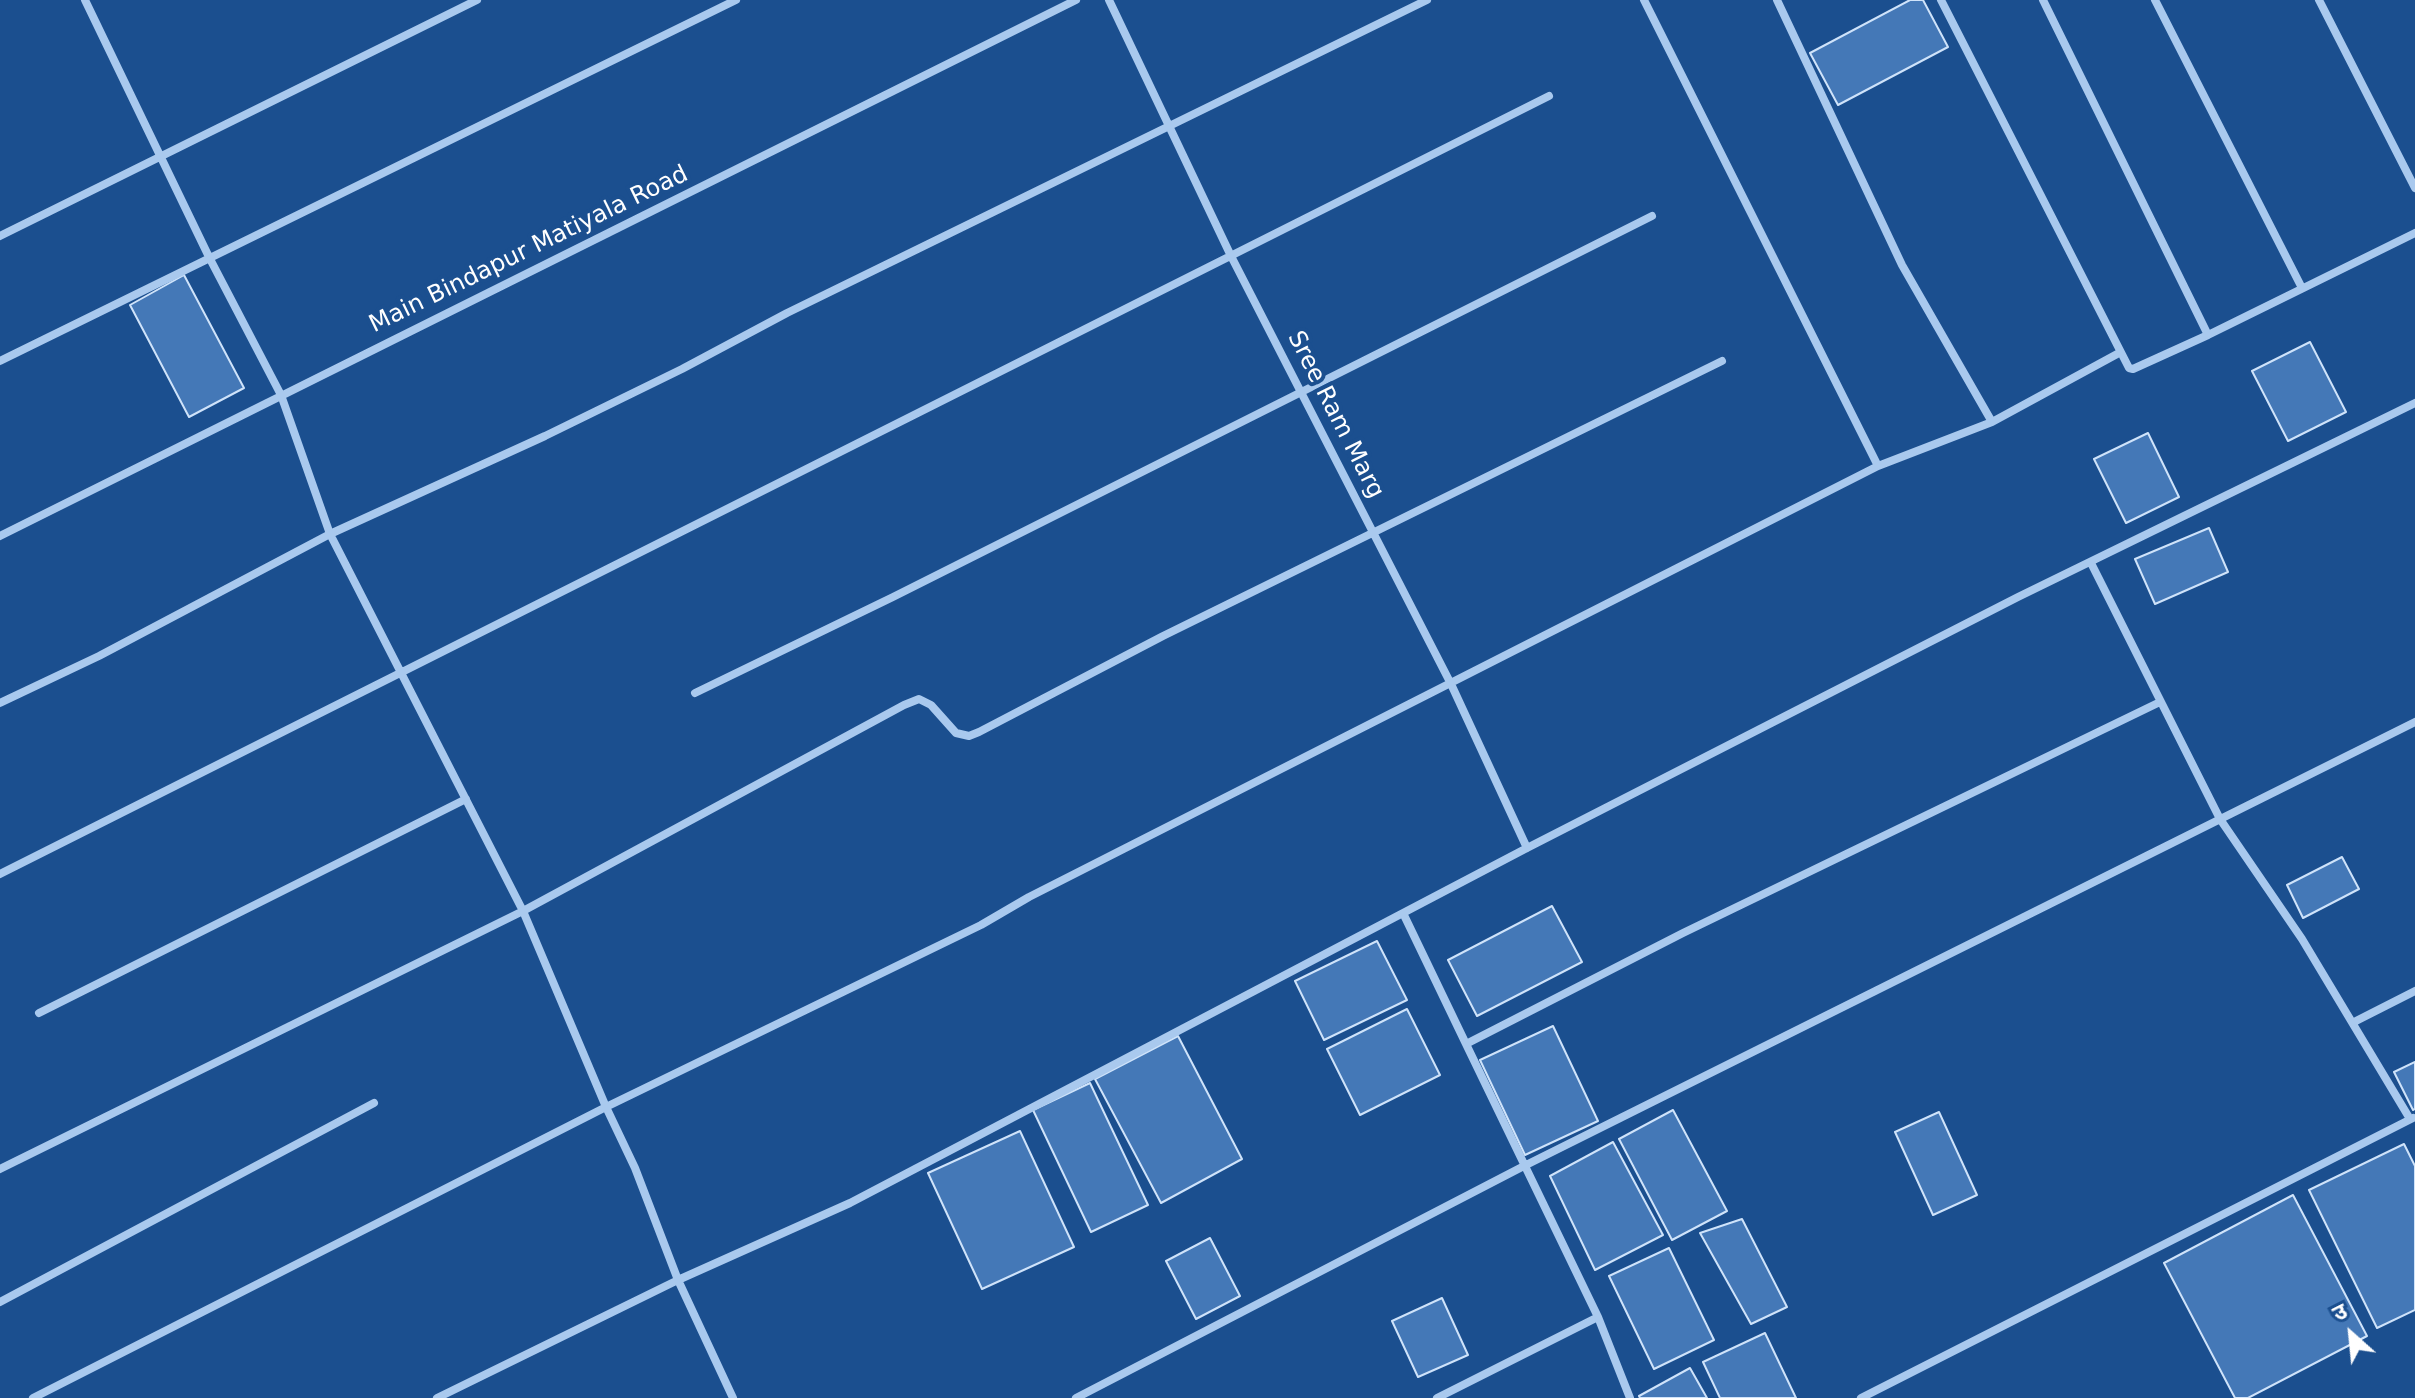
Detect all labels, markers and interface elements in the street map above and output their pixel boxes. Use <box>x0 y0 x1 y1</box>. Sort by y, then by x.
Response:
street label: Main Bindapur Matiyala Road <box>365 160 693 340</box>
street label: Sree Ram Marg <box>1280 327 1390 503</box>
north arrow <box>2311 1294 2391 1374</box>
text: उ <box>2328 1298 2351 1326</box>

